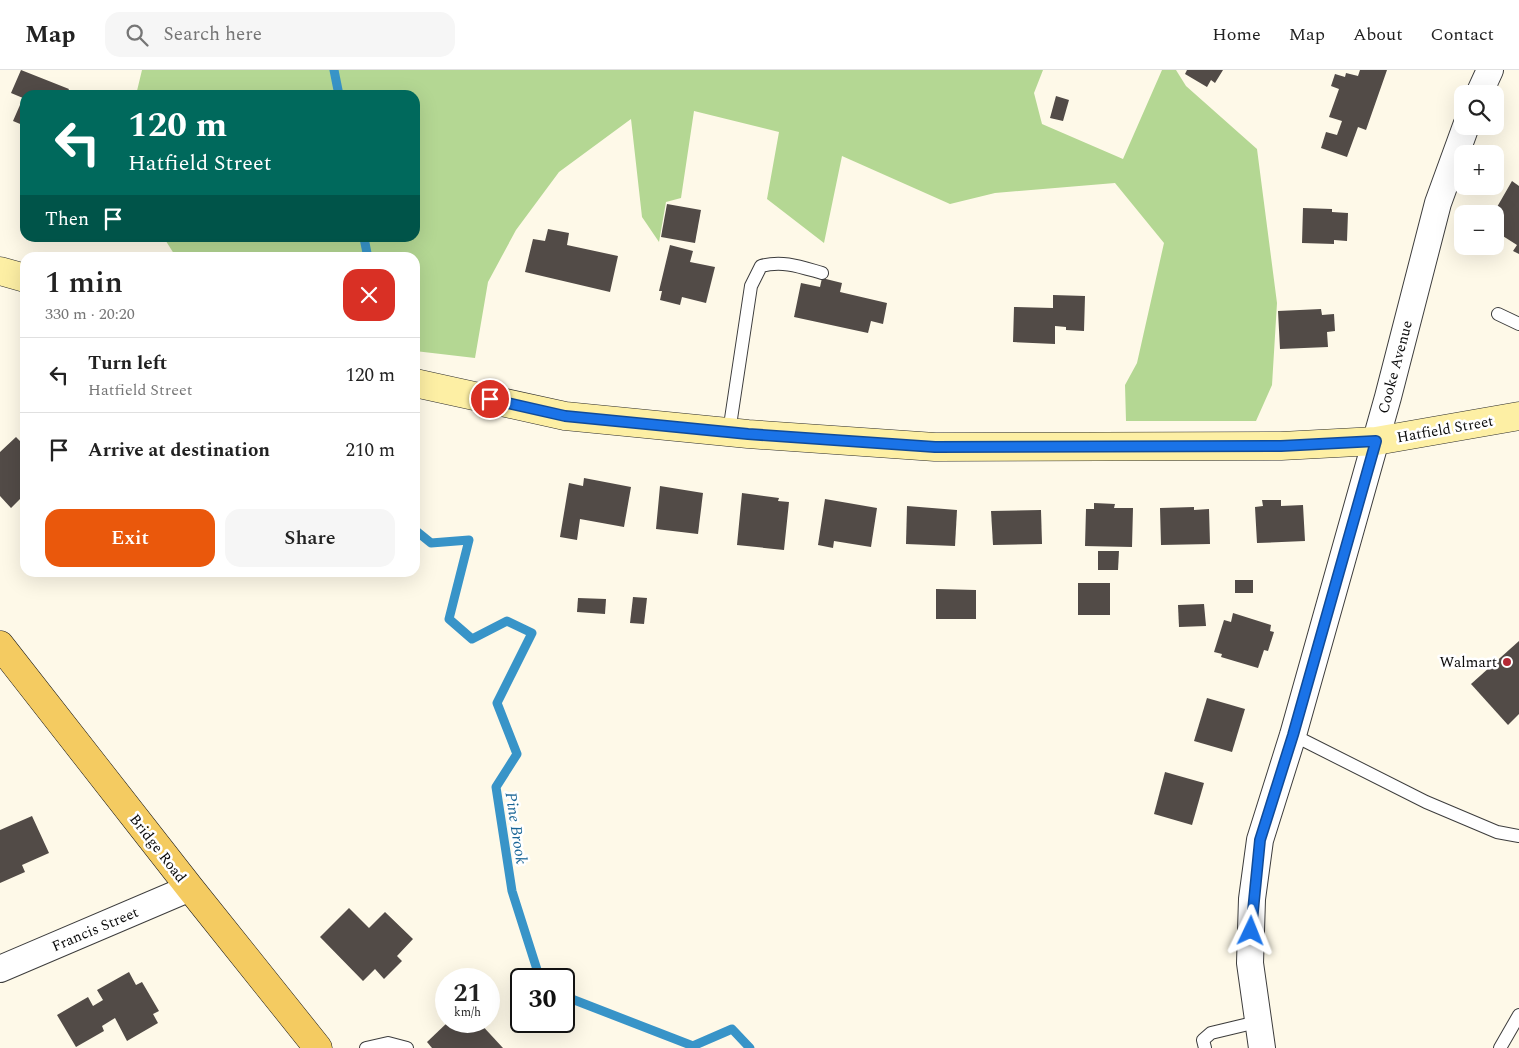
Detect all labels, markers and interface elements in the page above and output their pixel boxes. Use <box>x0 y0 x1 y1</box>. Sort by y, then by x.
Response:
search box <box>105 12 455 57</box>
text: Map <box>25 17 75 53</box>
text: Search here <box>163 20 262 49</box>
icon: search <box>123 21 151 49</box>
text: Home <box>1212 21 1261 48</box>
text: Map <box>1289 21 1325 48</box>
text: About <box>1353 21 1403 48</box>
text: Contact <box>1431 21 1494 48</box>
map controls <box>1454 85 1504 255</box>
button: search <box>1454 85 1504 135</box>
text: 120 m <box>128 99 227 152</box>
icon: left <box>45 110 110 175</box>
button: + <box>1454 145 1504 195</box>
text: Hatfield Street <box>128 147 271 180</box>
text: Then <box>45 205 89 234</box>
icon: arrive <box>99 205 127 233</box>
button: − <box>1454 205 1504 255</box>
text: 1 min <box>45 260 123 306</box>
button: close <box>343 269 395 321</box>
text: 330 m · 20:20 <box>45 302 135 326</box>
street label: Cooke Avenue <box>1372 318 1419 416</box>
text: Turn left <box>88 349 167 378</box>
icon: left <box>45 361 73 389</box>
text: 120 m <box>345 361 395 390</box>
text: Hatfield Street <box>88 378 192 402</box>
pin <box>469 378 511 420</box>
icon: arrive <box>476 385 504 413</box>
street label: Hatfield Street <box>1395 410 1495 449</box>
icon: arrive <box>45 436 73 464</box>
text: Arrive at destination <box>88 436 270 465</box>
text: 210 m <box>345 436 395 465</box>
button: Exit <box>45 509 215 567</box>
button: Share <box>225 509 395 567</box>
place label: Walmart <box>1439 651 1497 674</box>
marker: Walmart <box>1501 656 1513 668</box>
water label: Pine Brook <box>498 790 534 866</box>
street label: Bridge Road <box>123 809 192 888</box>
street label: Francis Street <box>48 901 142 958</box>
position arrow <box>1224 904 1276 956</box>
speed limit sign: 30 <box>510 968 575 1033</box>
text: 21 <box>453 975 482 1013</box>
text: km/h <box>454 1003 481 1022</box>

